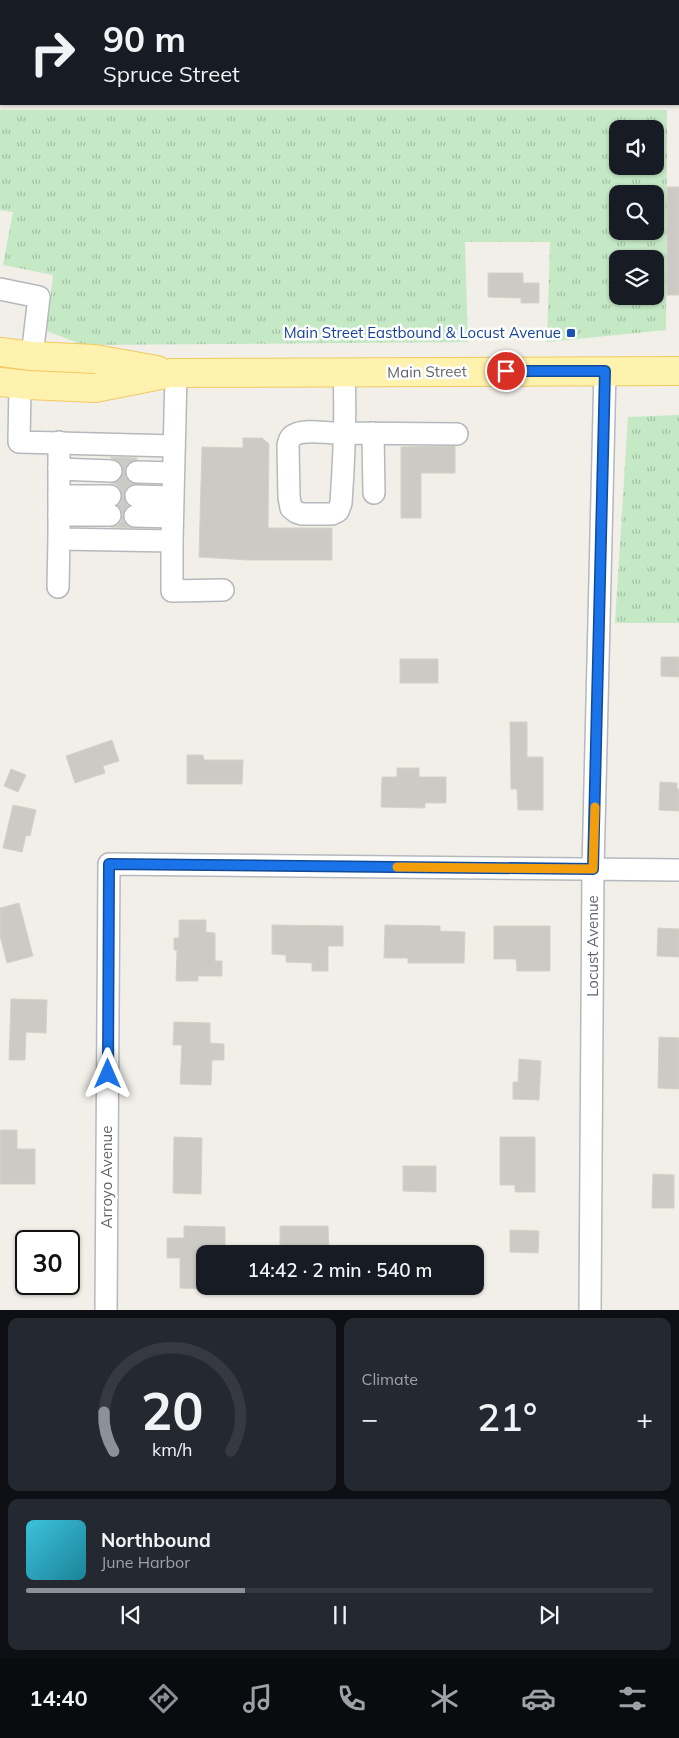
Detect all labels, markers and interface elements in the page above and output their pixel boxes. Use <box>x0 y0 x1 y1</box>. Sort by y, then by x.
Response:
text: 90 m <box>103 17 186 61</box>
icon: right <box>20 20 85 85</box>
text: Spruce Street <box>103 60 240 88</box>
map controls <box>609 120 664 305</box>
button: sound <box>609 120 664 175</box>
button: search <box>609 185 664 240</box>
button: layers <box>609 250 664 305</box>
place label: Main Street Eastbound & Locust Avenue <box>284 323 561 342</box>
marker: Main Street Eastbound & Locust Avenue <box>565 327 577 339</box>
pin <box>485 350 527 392</box>
icon: arrive <box>492 357 520 385</box>
street label: Main Street <box>387 361 467 382</box>
street label: Locust Avenue <box>583 895 602 997</box>
position arrow <box>81 1047 133 1099</box>
street label: Arroyo Avenue <box>97 1126 116 1228</box>
speed limit sign: 30 <box>15 1230 80 1295</box>
text: 14:42 · 2 min · 540 m <box>247 1258 433 1282</box>
text: Climate <box>362 1369 418 1389</box>
text: 20 <box>141 1378 203 1443</box>
text: 21° <box>477 1393 537 1441</box>
text: − <box>362 1401 378 1436</box>
text: + <box>636 1401 653 1436</box>
text: km/h <box>152 1438 192 1460</box>
text: Northbound <box>101 1528 211 1552</box>
text: June Harbor <box>101 1552 190 1572</box>
icon: previous <box>117 1601 145 1629</box>
icon: pause <box>326 1601 354 1629</box>
icon: next <box>535 1601 563 1629</box>
icon: directions <box>146 1681 181 1716</box>
icon: music <box>240 1681 275 1716</box>
icon: phone <box>334 1681 369 1716</box>
icon: climate <box>427 1681 462 1716</box>
icon: car <box>521 1681 556 1716</box>
icon: filters <box>615 1681 650 1716</box>
text: 14:40 <box>29 1684 88 1712</box>

